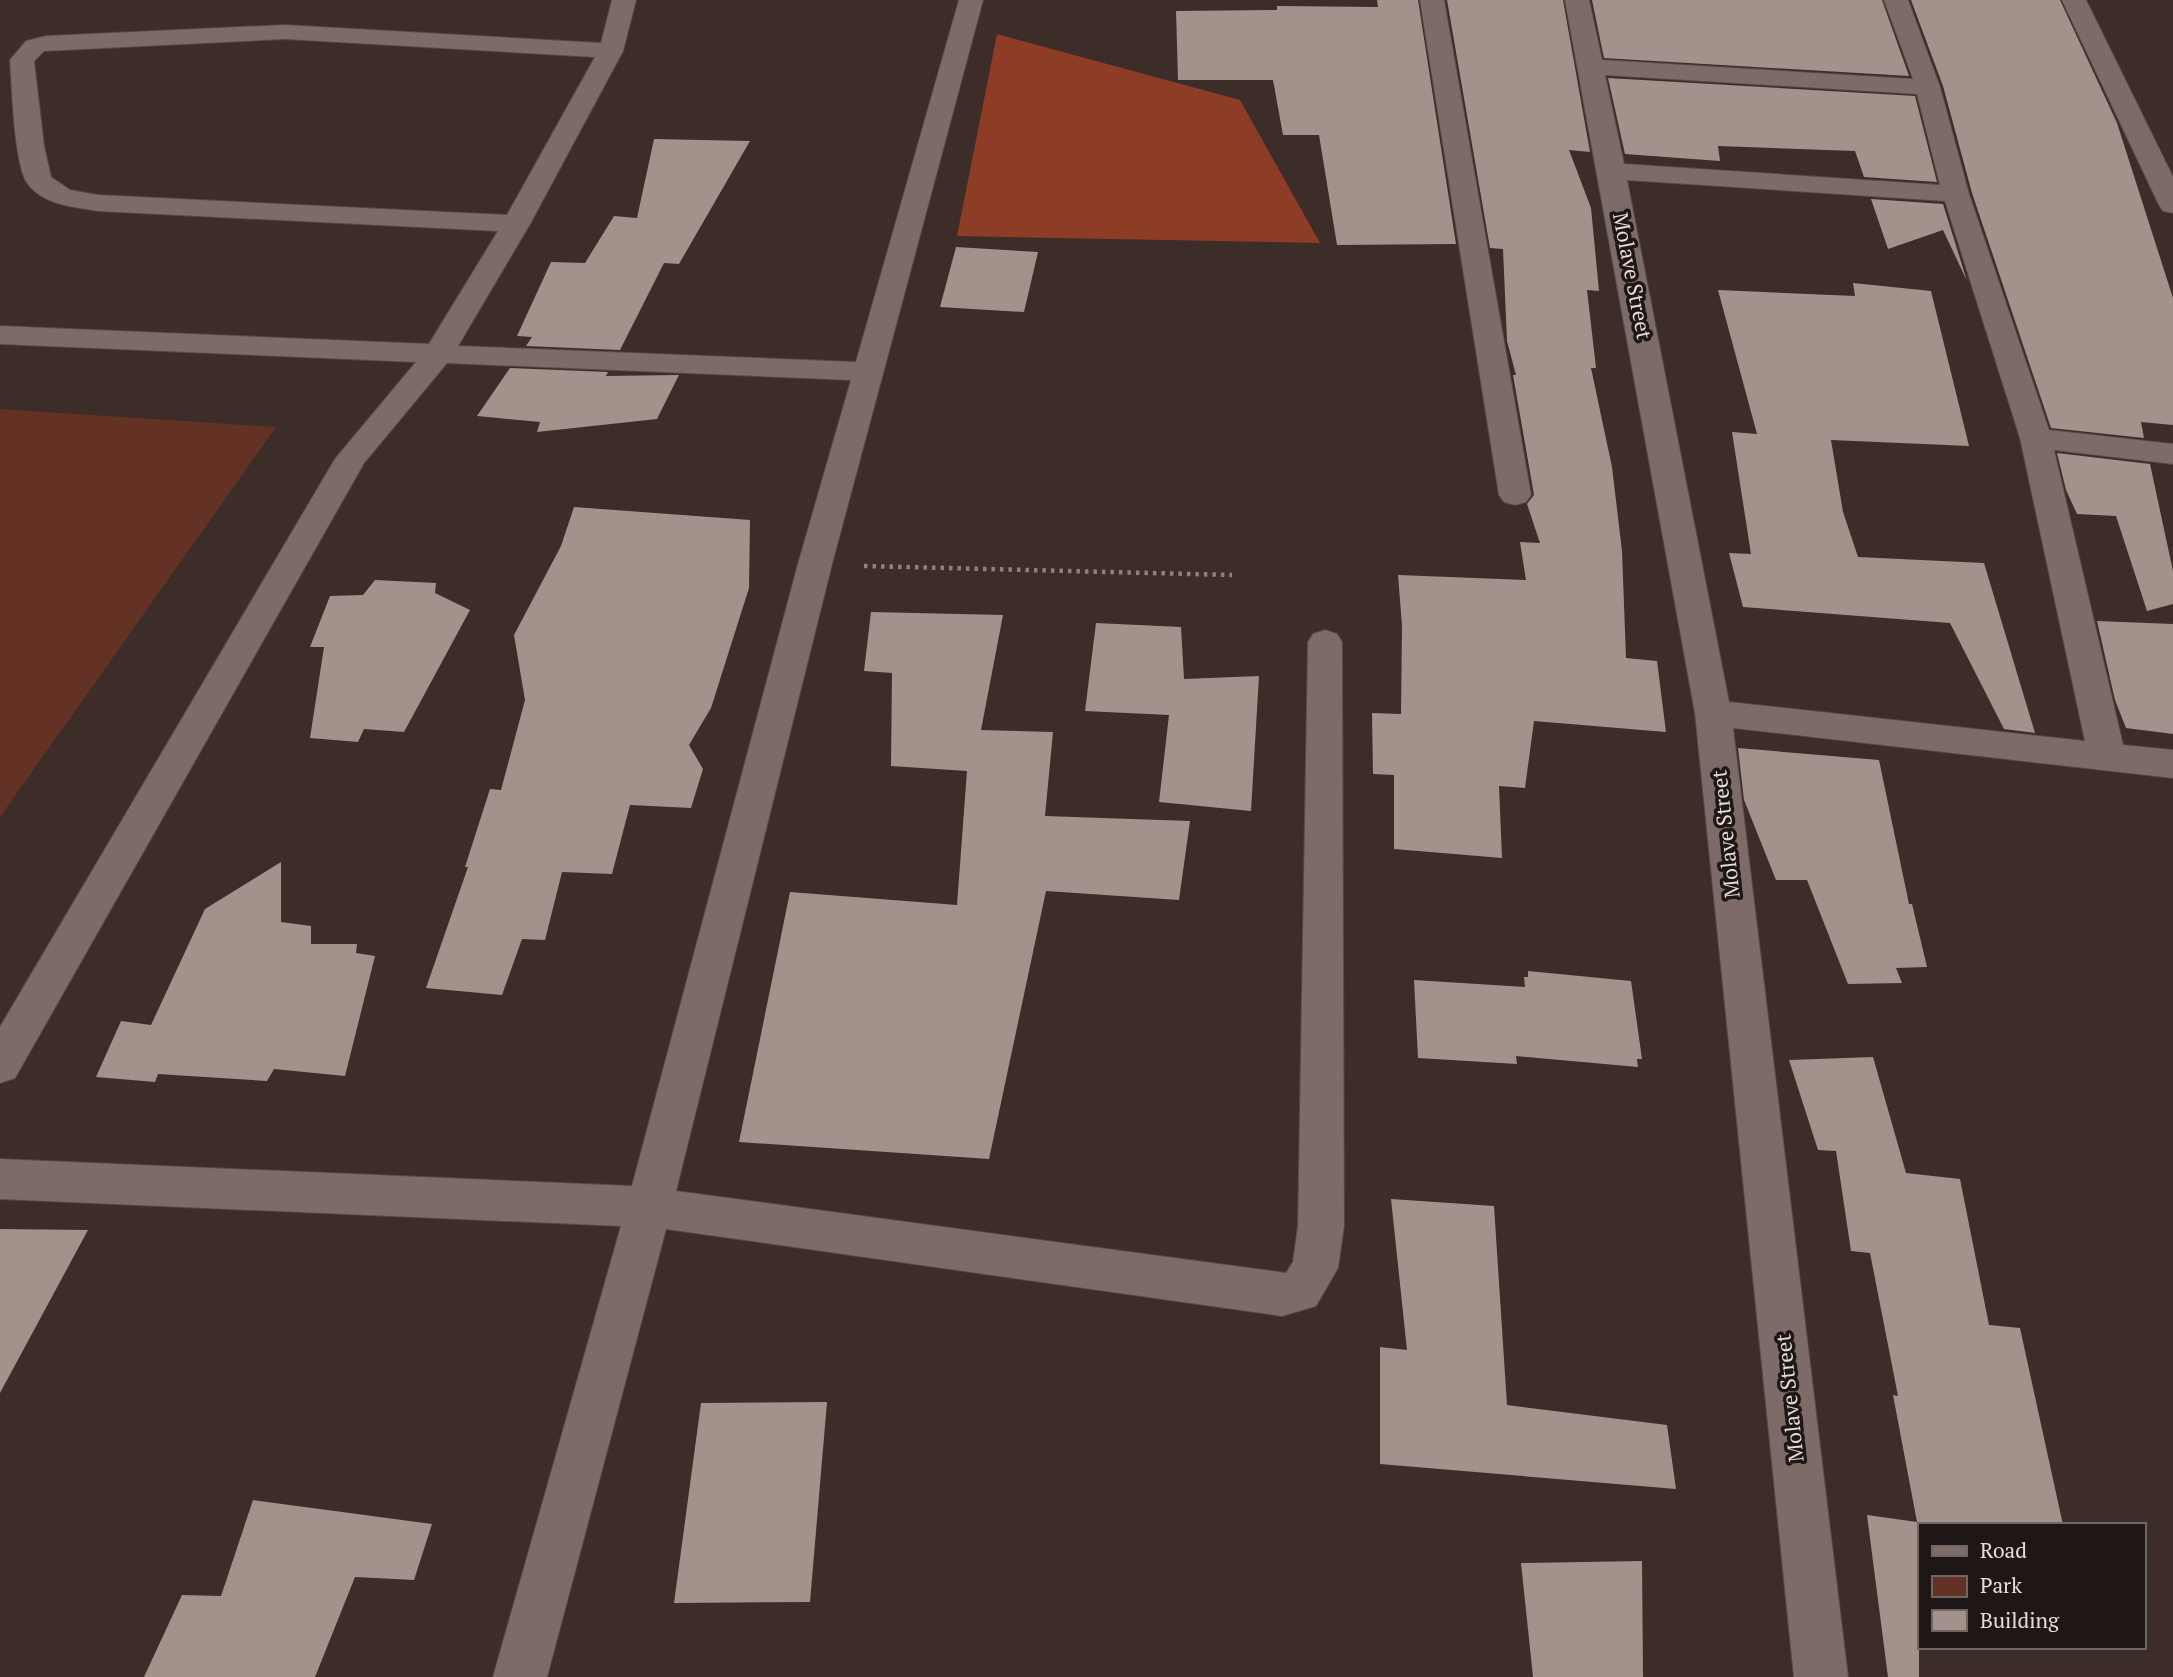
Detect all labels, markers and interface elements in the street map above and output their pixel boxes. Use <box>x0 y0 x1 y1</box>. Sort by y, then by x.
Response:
street label: Molave Street <box>1607 210 1659 342</box>
street label: Molave Street <box>1704 768 1746 900</box>
street label: Molave Street <box>1768 1332 1810 1464</box>
legend <box>1918 1523 2145 1649</box>
text: Road <box>1980 1536 2027 1564</box>
text: Park <box>1980 1571 2022 1599</box>
text: Building <box>1980 1606 2060 1634</box>

